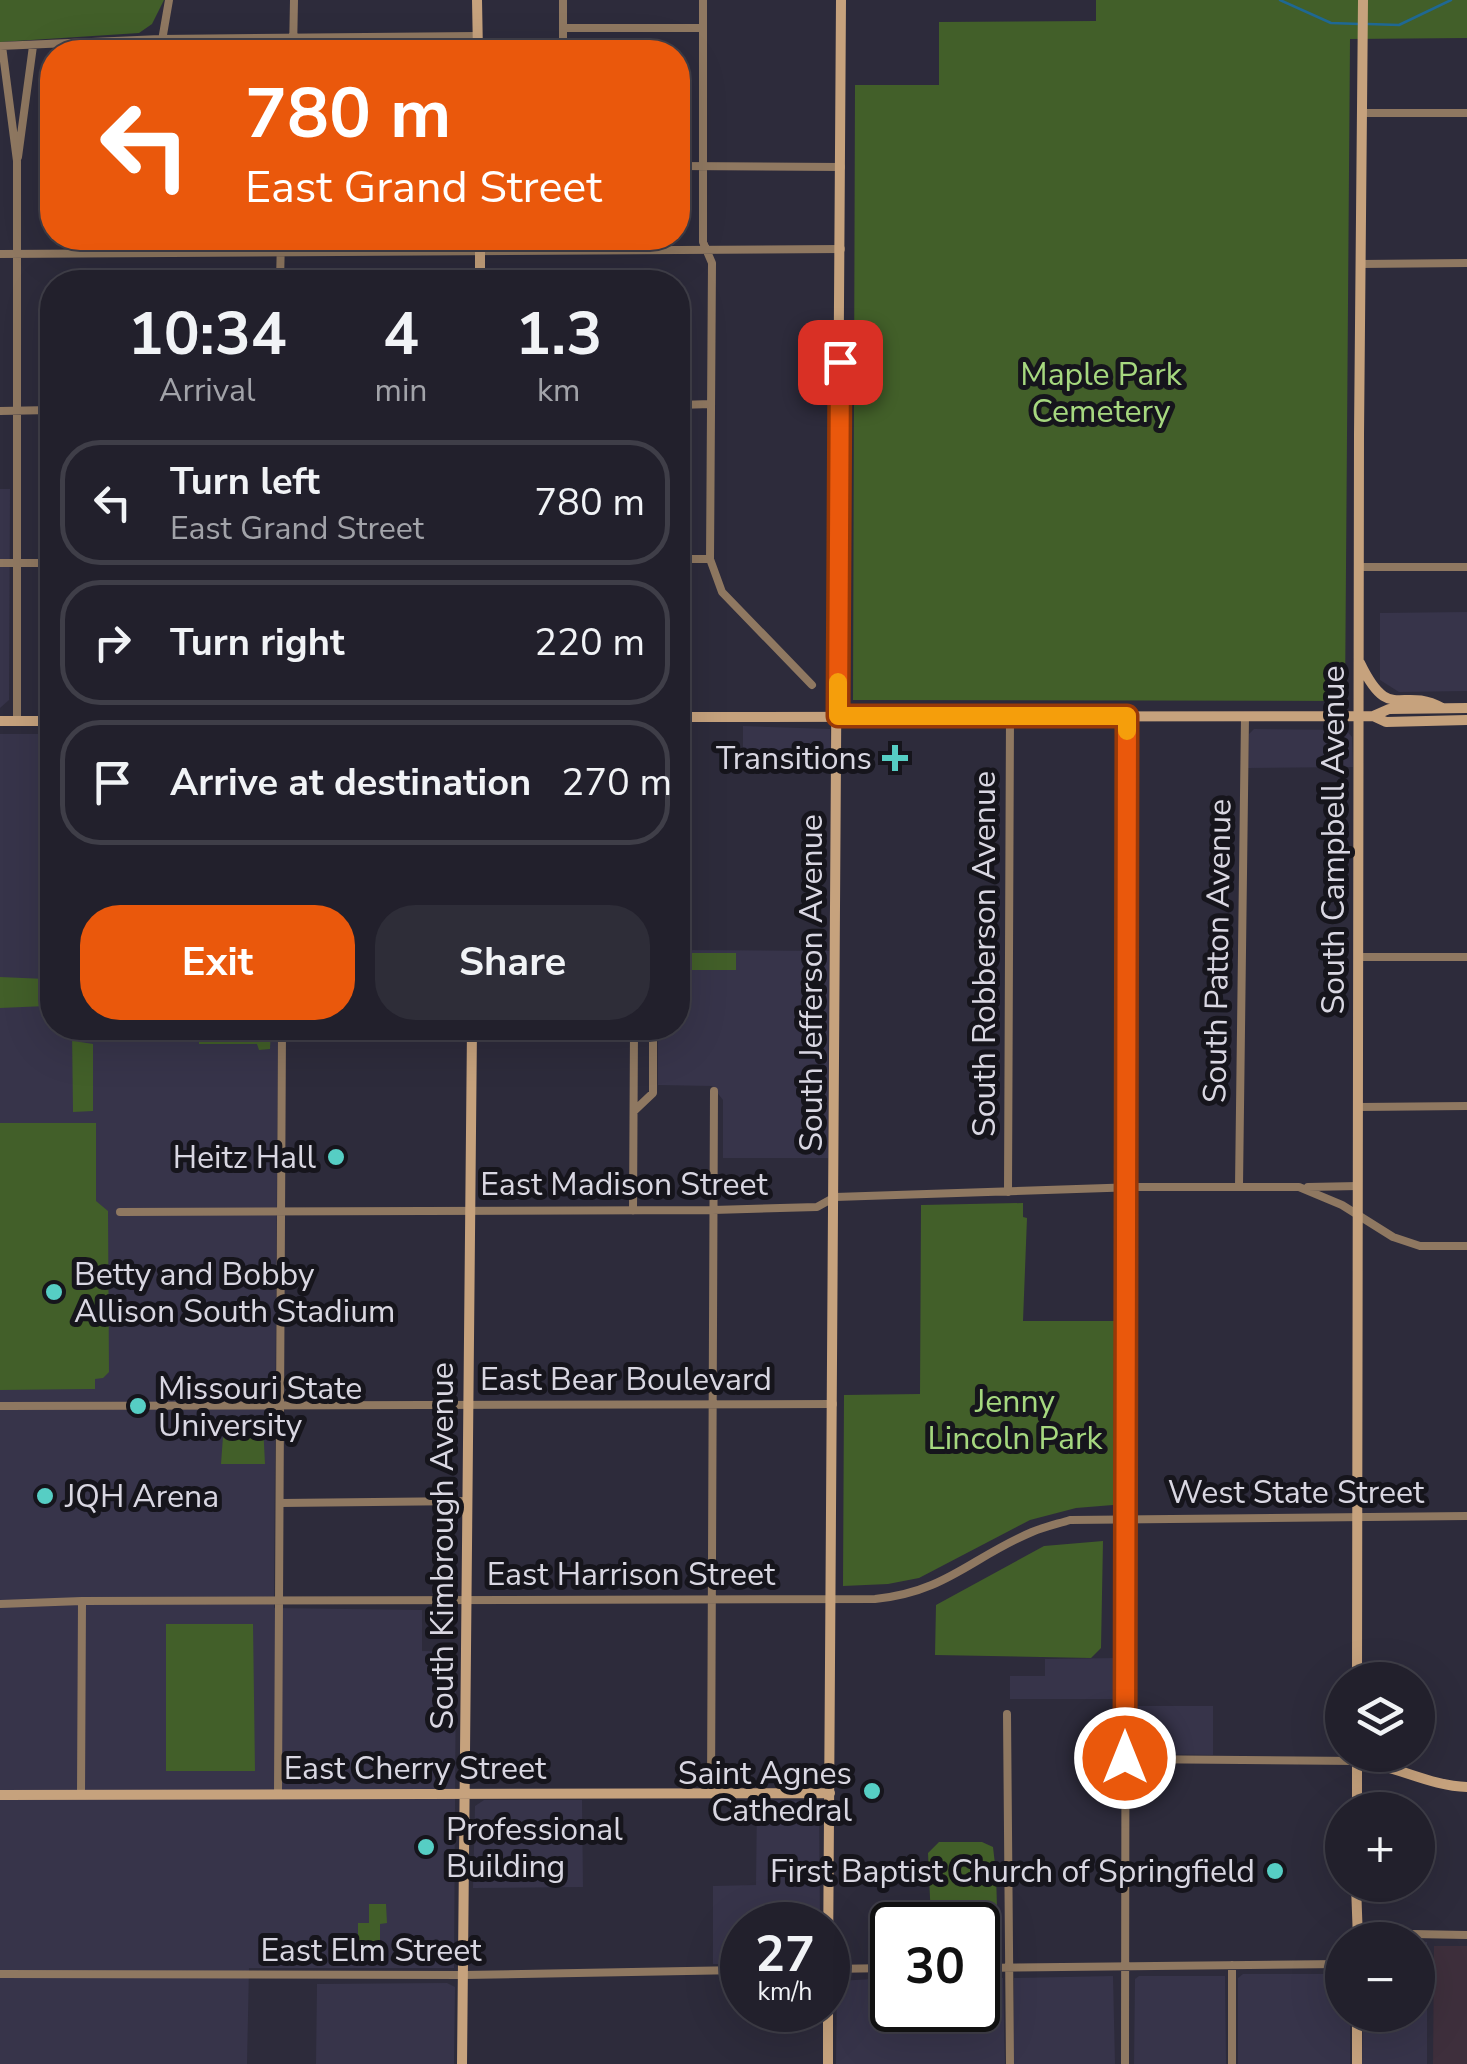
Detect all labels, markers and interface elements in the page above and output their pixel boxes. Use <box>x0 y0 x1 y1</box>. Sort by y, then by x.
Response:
text: 780 m <box>245 66 451 162</box>
icon: left <box>80 80 210 210</box>
text: East Grand Street <box>245 157 602 218</box>
text: 10:34 <box>128 293 287 375</box>
text: 4 <box>383 293 419 375</box>
text: 1.3 <box>515 293 602 375</box>
pin <box>798 320 883 405</box>
icon: arrive <box>813 335 868 390</box>
park label: Maple Park Cemetery <box>1020 353 1183 433</box>
text: Arrival <box>159 369 255 412</box>
text: min <box>374 369 427 412</box>
text: km <box>537 369 580 412</box>
text: Turn left <box>170 456 320 507</box>
icon: left <box>85 475 140 530</box>
text: 780 m <box>534 477 645 528</box>
text: East Grand Street <box>170 507 424 550</box>
icon: right <box>85 615 140 670</box>
text: Turn right <box>170 617 345 668</box>
text: 220 m <box>534 617 645 668</box>
street label: South Campbell Avenue <box>1312 666 1355 1014</box>
place label: Transitions <box>716 737 872 780</box>
marker: Transitions <box>882 745 908 771</box>
icon: arrive <box>85 755 140 810</box>
text: Arrive at destination <box>170 757 531 808</box>
text: 270 m <box>561 757 672 808</box>
street label: South Robberson Avenue <box>963 771 1006 1137</box>
street label: South Patton Avenue <box>1193 798 1242 1104</box>
street label: South Jefferson Avenue <box>790 814 833 1152</box>
button: Exit <box>80 905 355 1020</box>
button: Share <box>375 905 650 1020</box>
place label: Heitz Hall <box>173 1136 317 1179</box>
marker: Heitz Hall <box>325 1146 347 1168</box>
street label: East Madison Street <box>480 1163 768 1206</box>
place label: Betty and Bobby Allison South Stadium <box>74 1253 396 1333</box>
marker: Betty and Bobby Allison South Stadium <box>43 1281 65 1303</box>
street label: East Bear Boulevard <box>480 1358 772 1401</box>
street label: South Kimbrough Avenue <box>421 1362 464 1730</box>
place label: Missouri State University <box>158 1367 362 1447</box>
park label: Jenny Lincoln Park <box>927 1380 1104 1460</box>
marker: Missouri State University <box>127 1395 149 1417</box>
street label: West State Street <box>1168 1471 1425 1514</box>
place label: JQH Arena <box>64 1475 219 1518</box>
marker: JQH Arena <box>34 1485 56 1507</box>
street label: East Harrison Street <box>487 1553 776 1596</box>
map controls <box>1325 1662 1435 2032</box>
button: layers <box>1325 1662 1435 1772</box>
position arrow <box>1073 1706 1177 1810</box>
street label: East Cherry Street <box>284 1747 547 1790</box>
place label: Saint Agnes Cathedral <box>678 1752 853 1832</box>
marker: Saint Agnes Cathedral <box>861 1780 883 1802</box>
button: + <box>1325 1792 1435 1902</box>
place label: Professional Building <box>446 1808 623 1888</box>
marker: Professional Building <box>415 1836 437 1858</box>
place label: First Baptist Church of Springfield <box>770 1850 1255 1893</box>
marker: First Baptist Church of Springfield <box>1264 1860 1286 1882</box>
speed limit sign: 30 <box>870 1902 1000 2032</box>
text: 27 <box>755 1920 815 1989</box>
button: − <box>1325 1922 1435 2032</box>
street label: East Elm Street <box>260 1929 482 1972</box>
text: km/h <box>757 1975 813 2009</box>

